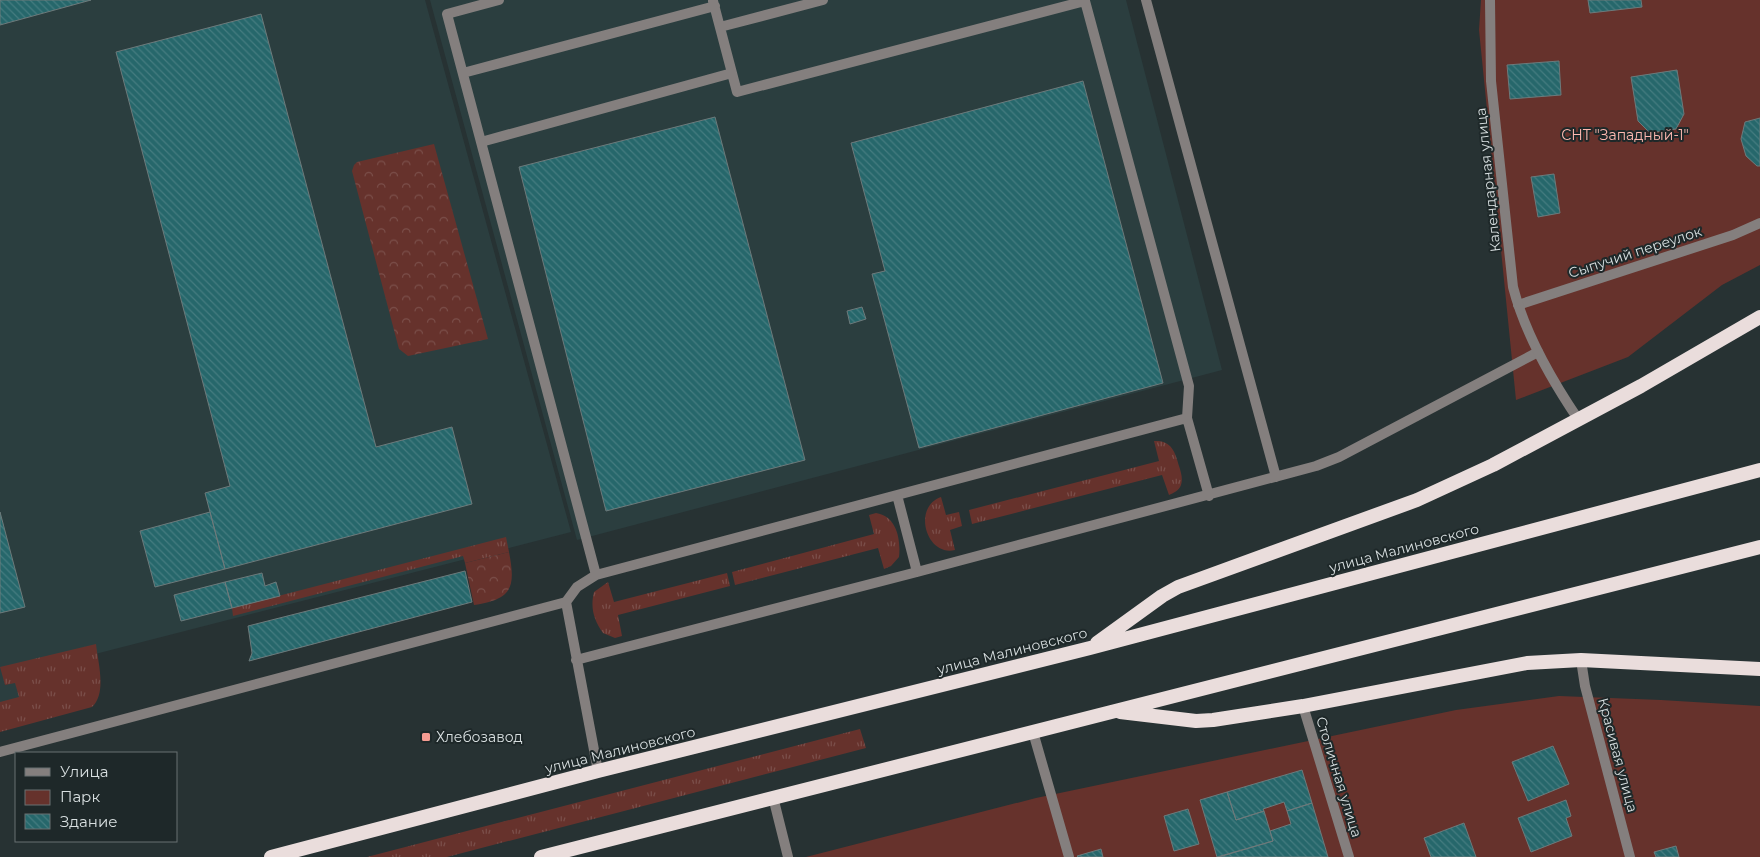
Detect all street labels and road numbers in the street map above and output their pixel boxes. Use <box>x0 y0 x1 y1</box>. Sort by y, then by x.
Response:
street label: Календарная улица <box>1471 107 1505 253</box>
street label: Сыпучий переулок <box>1566 222 1704 282</box>
street label: улица Малиновского <box>1326 519 1481 577</box>
street label: улица Малиновского <box>934 624 1089 679</box>
street label: Красивая улица <box>1594 696 1642 814</box>
street label: Столичная улица <box>1312 714 1366 840</box>
street label: улица Малиновского <box>542 723 697 778</box>

